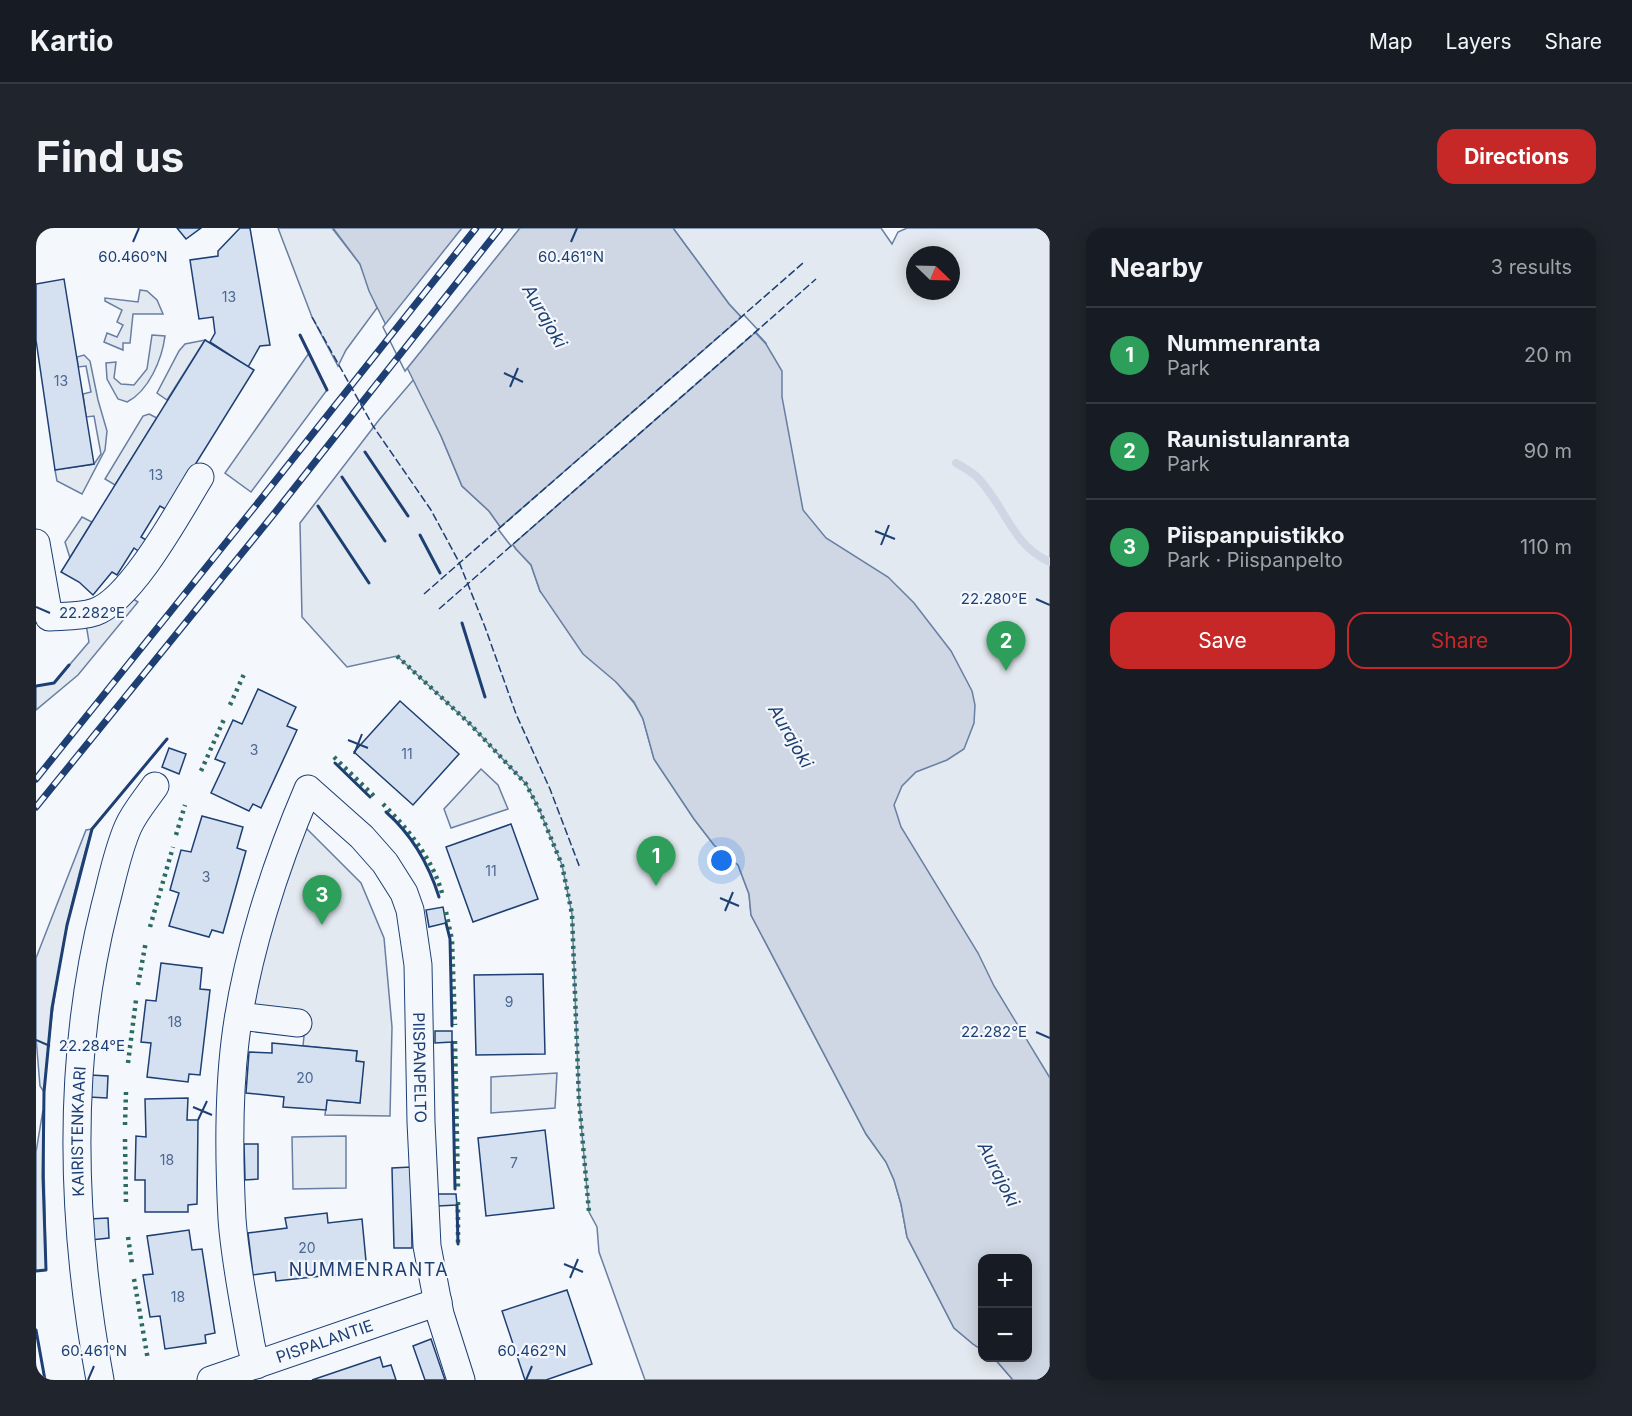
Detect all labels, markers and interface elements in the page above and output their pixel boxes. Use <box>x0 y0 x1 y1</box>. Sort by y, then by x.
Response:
text: Kartio <box>30 24 113 58</box>
text: Map <box>1369 29 1413 54</box>
text: Layers <box>1446 29 1512 54</box>
text: Share <box>1545 29 1602 54</box>
button: Directions <box>1437 129 1596 184</box>
text: Find us <box>36 131 184 182</box>
north arrow <box>906 246 960 300</box>
text: 60.460°N <box>98 247 168 266</box>
text: 60.461°N <box>538 247 604 266</box>
text: Nearby <box>1110 252 1203 283</box>
text: 3 results <box>1491 255 1572 279</box>
water label: Aurajoki <box>518 280 572 352</box>
house number: 13 <box>222 288 236 305</box>
text: Nummenranta <box>1167 330 1320 356</box>
text: 1 <box>1125 343 1134 367</box>
text: 20 m <box>1524 343 1572 367</box>
text: Park <box>1167 356 1210 380</box>
house number: 13 <box>54 372 68 389</box>
text: Raunistulanranta <box>1167 426 1350 452</box>
text: 2 <box>1123 439 1136 463</box>
text: 90 m <box>1524 439 1572 463</box>
text: Park <box>1167 452 1210 476</box>
house number: 13 <box>149 466 163 483</box>
text: Piispanpuistikko <box>1167 522 1344 548</box>
text: 3 <box>1123 535 1136 559</box>
text: 110 m <box>1520 535 1572 559</box>
text: Park · Piispanpelto <box>1167 548 1343 572</box>
text: 22.280°E <box>961 589 1027 608</box>
text: 22.282°E <box>59 603 125 622</box>
button: Save <box>1110 612 1335 669</box>
button: Share <box>1347 612 1572 669</box>
pin: 2 <box>986 622 1026 671</box>
water label: Aurajoki <box>764 700 818 772</box>
house number: 3 <box>250 741 258 758</box>
house number: 11 <box>401 745 413 762</box>
pin: 1 <box>636 836 676 886</box>
your location <box>707 846 736 875</box>
house number: 11 <box>485 862 497 879</box>
house number: 3 <box>202 868 210 885</box>
pin: 3 <box>302 876 342 925</box>
house number: 9 <box>505 993 513 1010</box>
street label: PIISPANPELTO <box>409 1012 431 1123</box>
house number: 18 <box>168 1013 182 1030</box>
text: 22.282°E <box>961 1022 1027 1041</box>
text: 22.284°E <box>59 1036 125 1055</box>
street label: KAIRISTENKAARI <box>67 1065 90 1197</box>
house number: 20 <box>296 1069 314 1086</box>
water label: Aurajoki <box>973 1137 1025 1211</box>
house number: 18 <box>160 1151 174 1168</box>
house number: 7 <box>510 1154 518 1171</box>
house number: 20 <box>298 1239 316 1256</box>
map controls <box>978 1254 1032 1362</box>
button: + <box>978 1254 1032 1308</box>
district label: NUMMENRANTA <box>289 1259 449 1280</box>
house number: 18 <box>171 1288 185 1305</box>
button: − <box>978 1308 1032 1362</box>
street label: PISPALANTIE <box>273 1315 376 1367</box>
text: 60.461°N <box>61 1341 127 1360</box>
text: 60.462°N <box>498 1341 566 1360</box>

